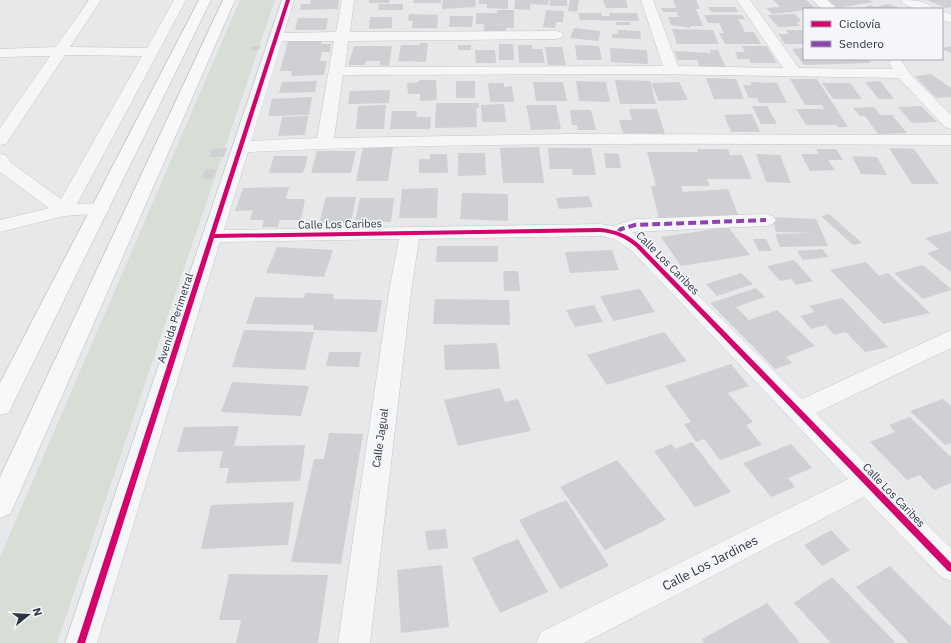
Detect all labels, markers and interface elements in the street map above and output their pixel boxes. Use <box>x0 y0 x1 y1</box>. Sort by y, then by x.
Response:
legend <box>803 8 943 60</box>
text: Ciclovía <box>839 16 881 31</box>
text: Sendero <box>839 36 884 51</box>
street label: Calle Los Caribes <box>298 216 382 232</box>
street label: Calle Los Caribes <box>633 228 703 298</box>
street label: Avenida Perimetral <box>154 271 196 365</box>
street label: Calle Jagual <box>369 407 391 469</box>
street label: Calle Los Caribes <box>860 460 928 530</box>
street label: Calle Los Jardines <box>659 532 761 594</box>
north arrow <box>8 595 48 635</box>
text: N <box>30 606 45 618</box>

